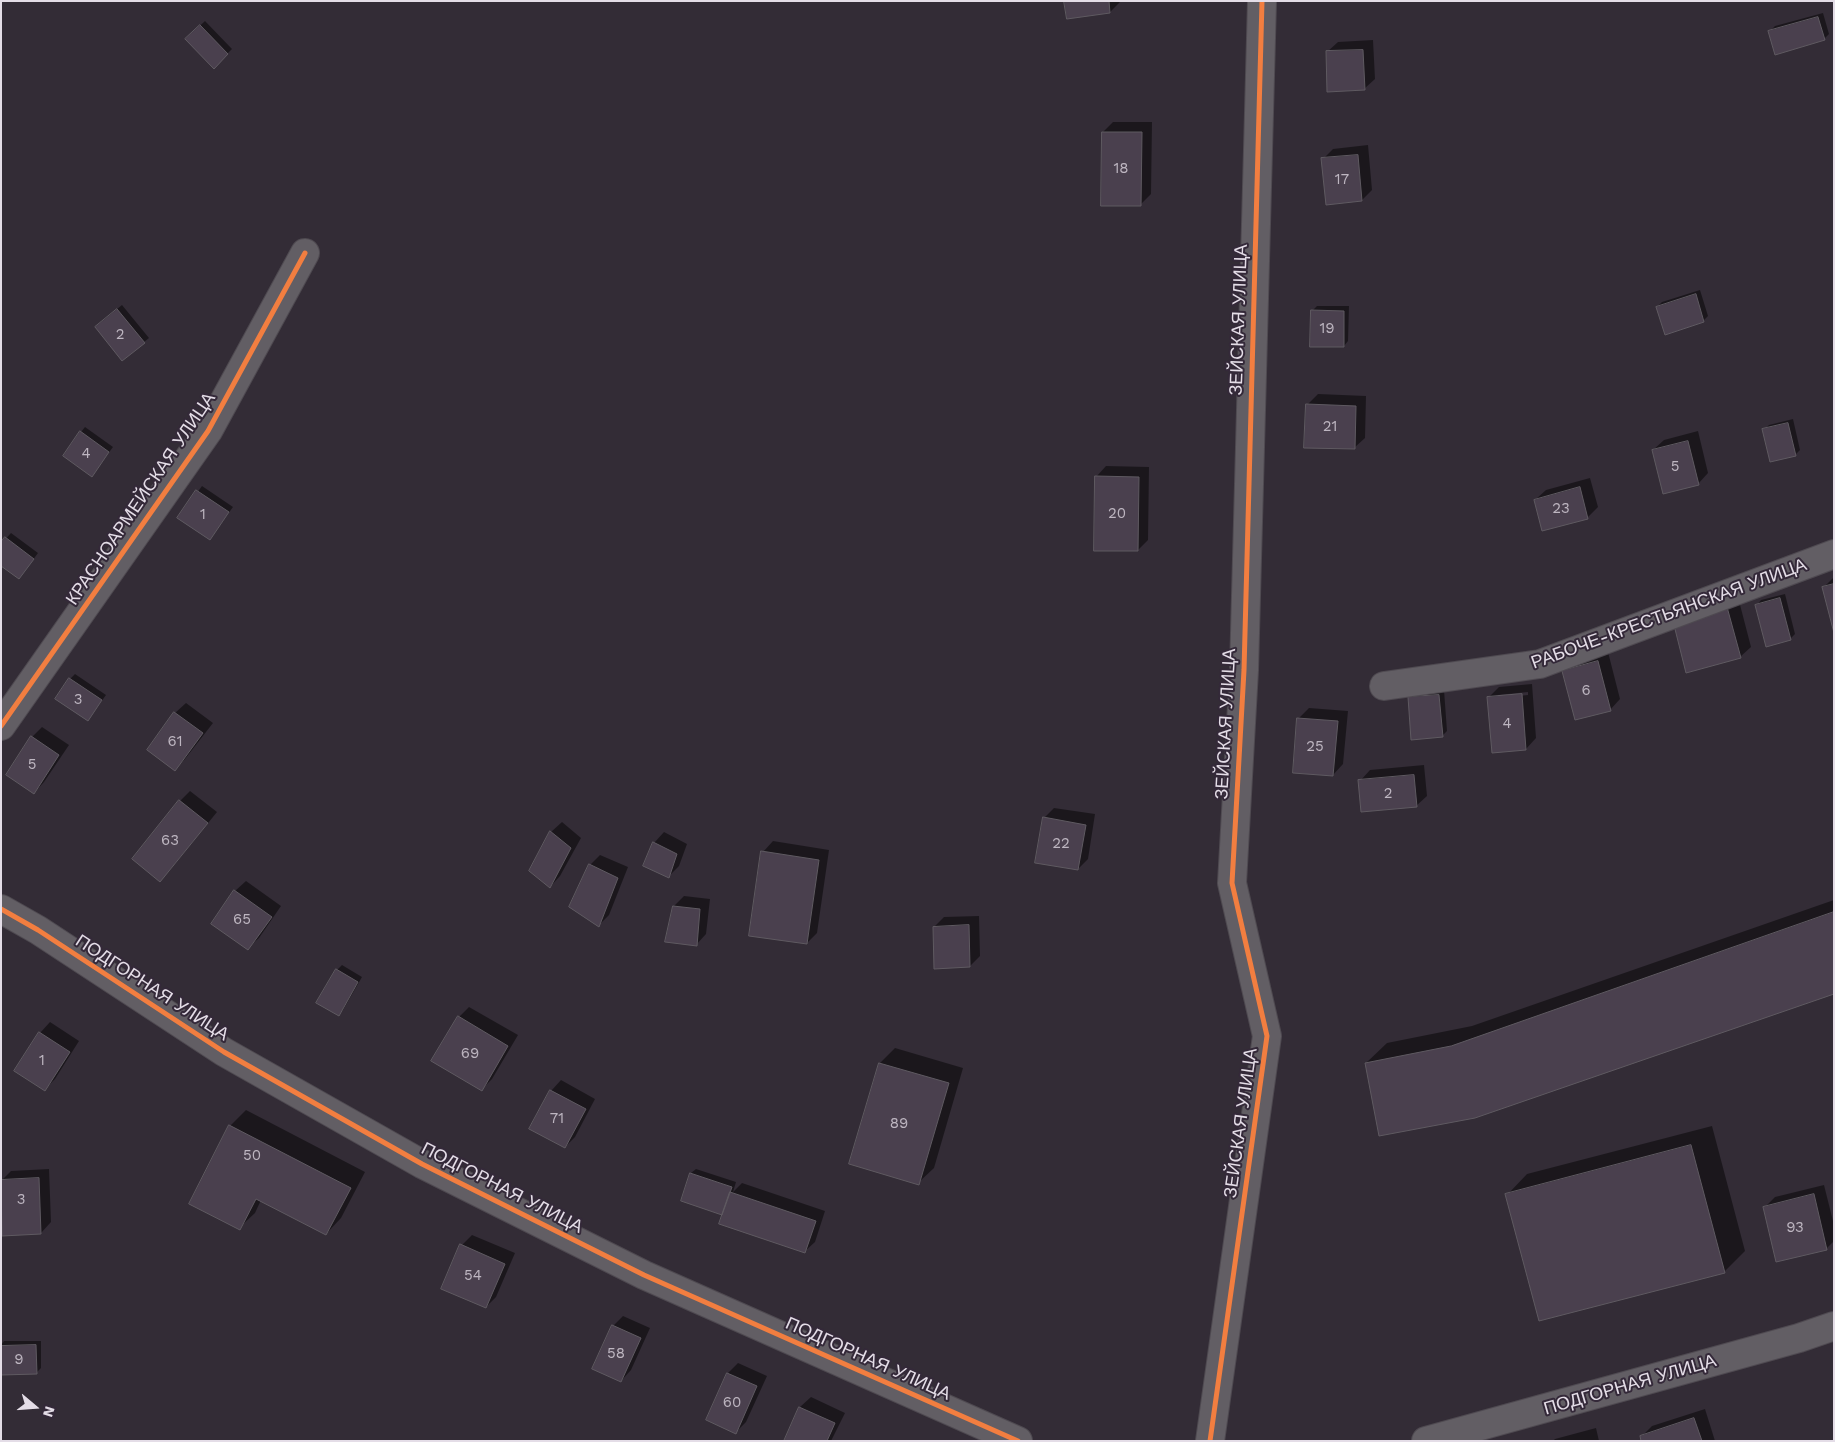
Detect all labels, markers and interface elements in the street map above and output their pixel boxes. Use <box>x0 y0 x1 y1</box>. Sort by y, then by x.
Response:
house number: 18 <box>1113 160 1129 178</box>
house number: 17 <box>1335 171 1349 189</box>
street label: ЗЕЙСКАЯ УЛИЦА <box>1226 244 1252 396</box>
house number: 19 <box>1319 320 1335 338</box>
house number: 2 <box>116 326 124 344</box>
street label: КРАСНОАРМЕЙСКАЯ УЛИЦА <box>62 389 220 609</box>
house number: 21 <box>1323 418 1337 436</box>
house number: 4 <box>81 445 91 463</box>
house number: 5 <box>1671 458 1679 476</box>
house number: 23 <box>1552 500 1570 518</box>
house number: 20 <box>1108 505 1126 523</box>
house number: 1 <box>200 506 206 524</box>
street label: РАБОЧЕ-КРЕСТЬЯНСКАЯ УЛИЦА <box>1528 554 1810 674</box>
street label: ЗЕЙСКАЯ УЛИЦА <box>1211 648 1241 800</box>
house number: 6 <box>1581 682 1591 700</box>
house number: 3 <box>74 691 82 709</box>
house number: 4 <box>1502 715 1512 733</box>
house number: 61 <box>168 733 182 751</box>
house number: 25 <box>1306 738 1324 756</box>
house number: 5 <box>28 756 36 774</box>
house number: 2 <box>1384 785 1392 803</box>
house number: 63 <box>161 832 179 850</box>
house number: 22 <box>1052 835 1070 853</box>
house number: 65 <box>233 911 251 929</box>
street label: ПОДГОРНАЯ УЛИЦА <box>71 930 233 1046</box>
house number: 69 <box>461 1045 479 1063</box>
street label: ЗЕЙСКАЯ УЛИЦА <box>1220 1047 1262 1199</box>
house number: 1 <box>39 1052 45 1070</box>
house number: 71 <box>550 1110 564 1128</box>
house number: 89 <box>890 1115 908 1133</box>
street label: ПОДГОРНАЯ УЛИЦА <box>418 1138 586 1238</box>
house number: 50 <box>243 1147 261 1165</box>
house number: 3 <box>17 1191 25 1209</box>
house number: 93 <box>1786 1219 1804 1237</box>
house number: 54 <box>464 1267 482 1285</box>
street label: ПОДГОРНАЯ УЛИЦА <box>782 1313 954 1405</box>
house number: 58 <box>607 1345 625 1363</box>
street label: ПОДГОРНАЯ УЛИЦА <box>1541 1350 1719 1420</box>
house number: 9 <box>14 1351 24 1369</box>
north arrow <box>10 1382 60 1432</box>
house number: 60 <box>723 1394 741 1412</box>
text: N <box>40 1404 58 1419</box>

